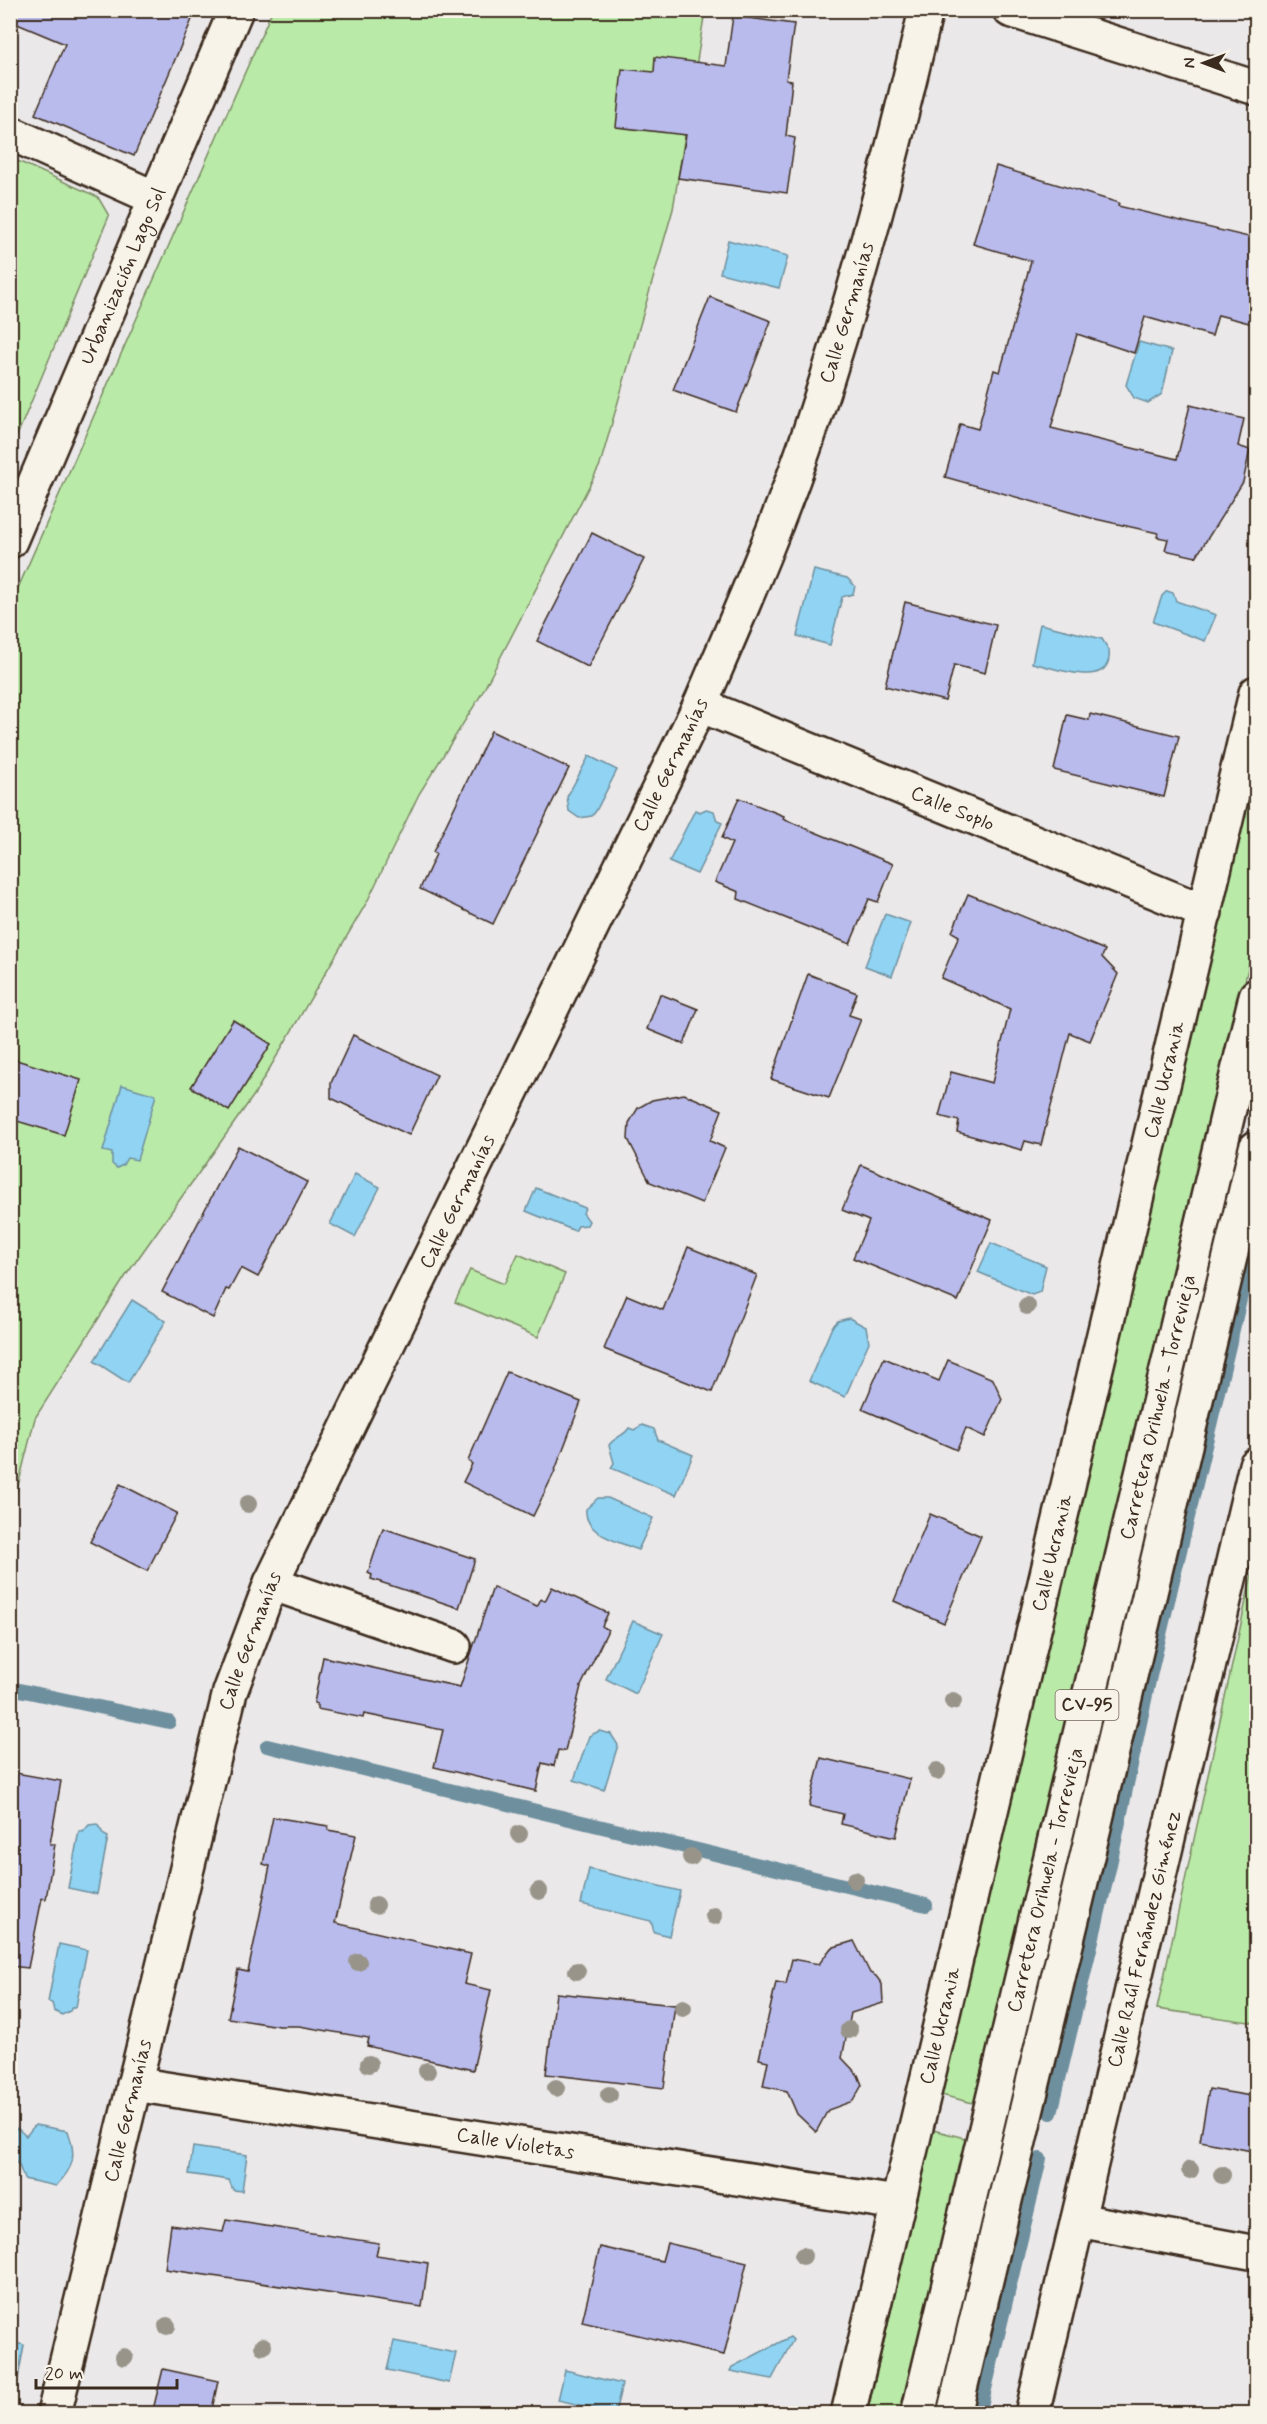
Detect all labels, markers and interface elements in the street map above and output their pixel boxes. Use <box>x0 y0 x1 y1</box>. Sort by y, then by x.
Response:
north arrow <box>1174 33 1234 93</box>
text: N <box>1180 58 1201 68</box>
street label: Urbanización Lago Sol <box>73 183 172 369</box>
street label: Calle Germanías <box>813 239 881 387</box>
street label: Calle Germanías <box>626 694 715 837</box>
street label: Calle Soplo <box>907 779 999 838</box>
street label: Calle Ucrania <box>1137 1018 1191 1141</box>
street label: Calle Germanías <box>413 1130 502 1273</box>
street label: Carretera Orihuela - Torrevieja <box>1113 1272 1203 1543</box>
street label: Calle Ucrania <box>1025 1491 1079 1614</box>
street label: Calle Germanías <box>213 1567 288 1713</box>
road number: CV-95 <box>1056 1690 1118 1720</box>
street label: Carretera Orihuela - Torrevieja <box>1001 1745 1090 2015</box>
street label: Calle Raúl Fernández Giménez <box>1101 1808 1188 2070</box>
street label: Calle Ucrania <box>913 1963 967 2087</box>
street label: Calle Germanías <box>97 2036 158 2185</box>
street label: Calle Violetas <box>455 2121 576 2166</box>
scale bar <box>36 2352 177 2390</box>
text: 20 m <box>45 2362 83 2386</box>

